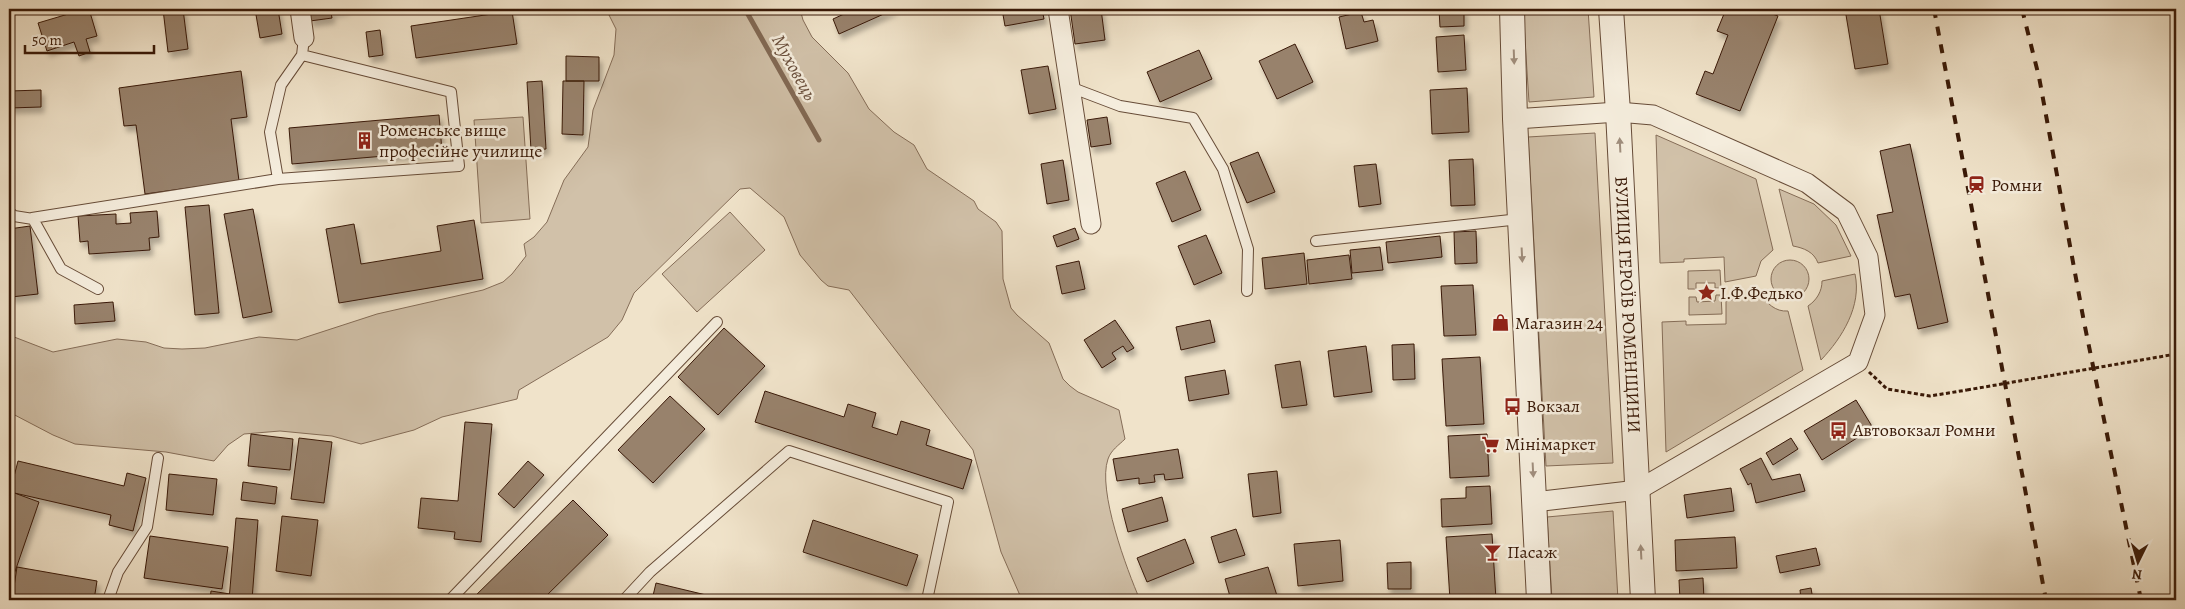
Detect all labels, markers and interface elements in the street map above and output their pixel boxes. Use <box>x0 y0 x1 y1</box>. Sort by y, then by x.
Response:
scale bar <box>25 22 154 54</box>
text: 50 m <box>32 30 62 50</box>
water label: Муховець <box>765 30 823 105</box>
one-way arrow <box>1510 50 1518 66</box>
place label: Роменське вище професійне училище <box>379 118 542 163</box>
building icon: Роменське вище професійне училище <box>355 130 375 150</box>
one-way arrow <box>1616 136 1624 152</box>
place label: Ромни <box>1991 173 2042 197</box>
station icon: Ромни <box>1967 175 1987 195</box>
street label: ВУЛИЦЯ ГЕРОЇВ РОМЕНЩИНИ <box>1609 176 1646 434</box>
one-way arrow <box>1519 247 1527 263</box>
place label: І.Ф.Федько <box>1720 281 1803 305</box>
place icon: І.Ф.Федько <box>1696 283 1716 303</box>
place label: Магазин 24 <box>1515 311 1603 335</box>
shop icon: Магазин 24 <box>1491 313 1511 333</box>
place label: Вокзал <box>1526 394 1580 418</box>
bus stop icon: Вокзал <box>1502 396 1522 416</box>
place label: Автовокзал Ромни <box>1852 418 1996 442</box>
bus stop icon: Автовокзал Ромни <box>1829 420 1849 440</box>
place label: Мінімаркет <box>1505 432 1596 456</box>
supermarket icon: Мінімаркет <box>1481 434 1501 454</box>
one-way arrow <box>1529 462 1537 478</box>
north arrow <box>2112 536 2162 586</box>
place label: Пасаж <box>1507 540 1558 564</box>
bar icon: Пасаж <box>1483 542 1503 562</box>
one-way arrow <box>1636 543 1644 559</box>
text: N <box>2131 565 2143 584</box>

